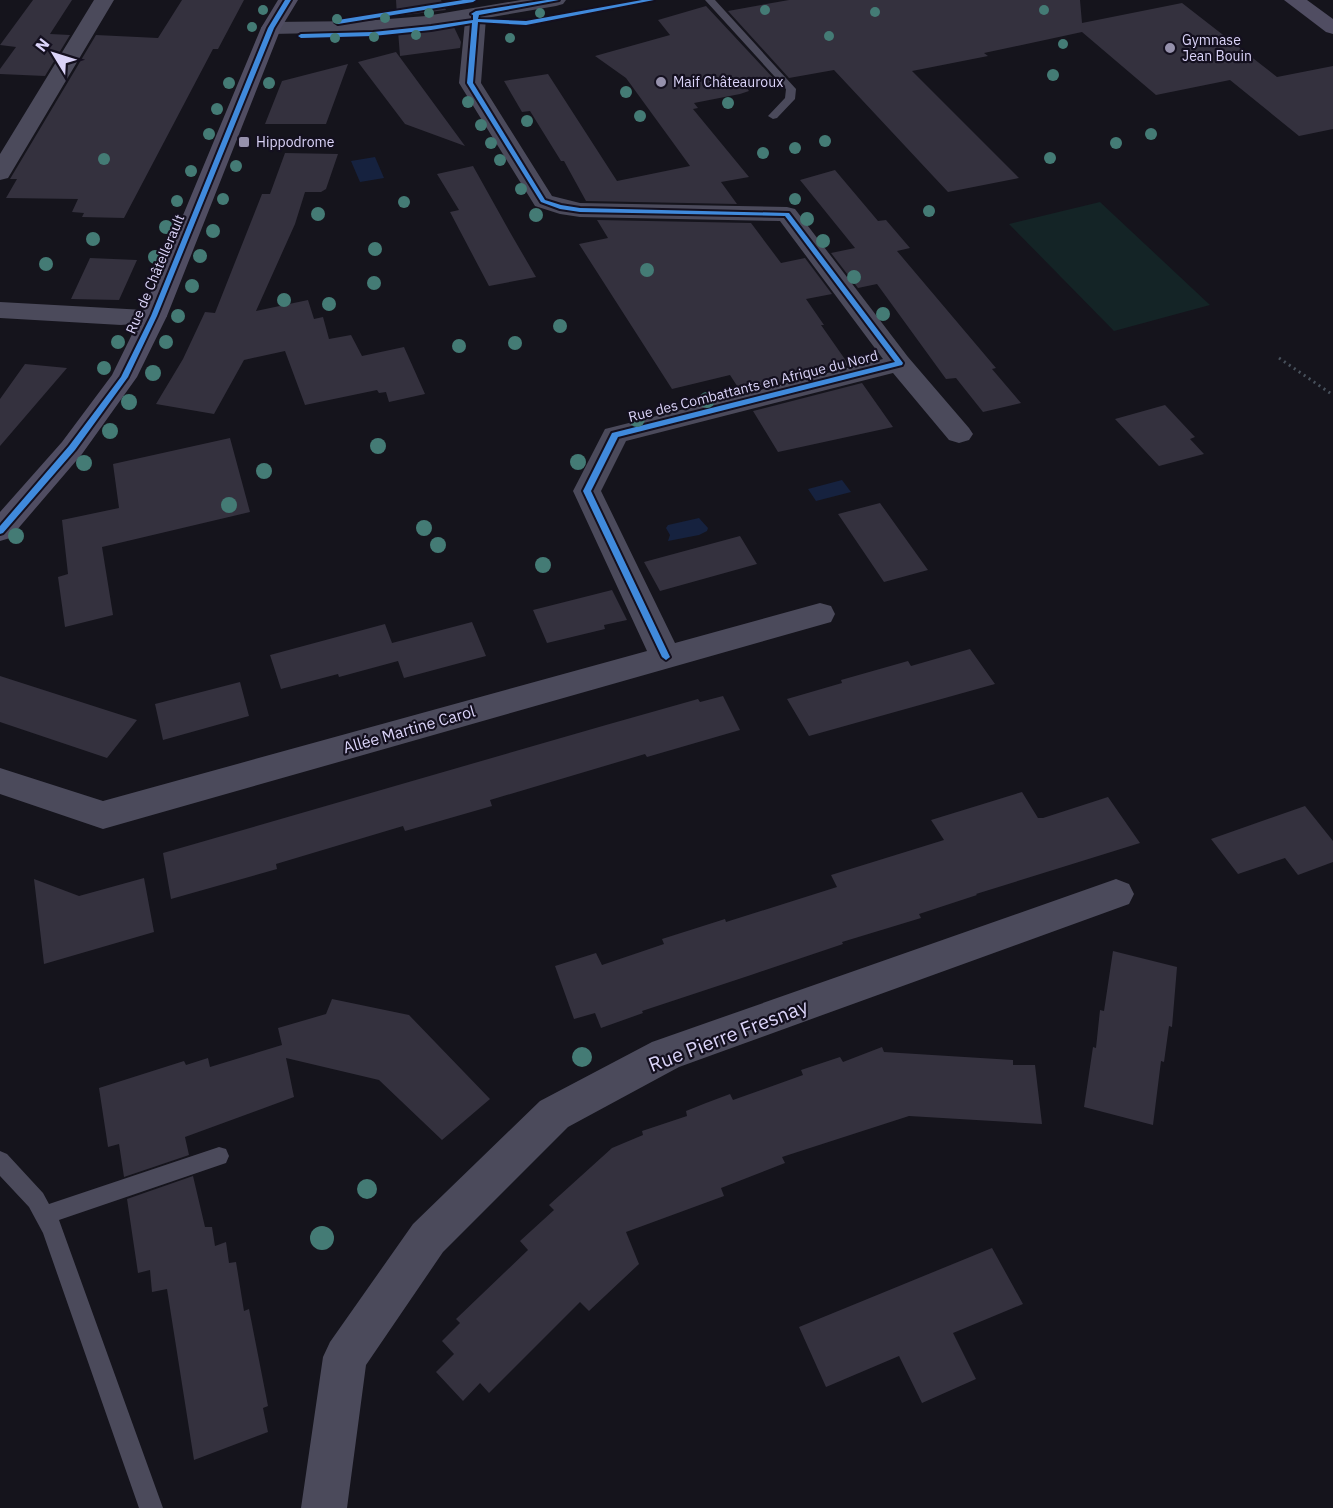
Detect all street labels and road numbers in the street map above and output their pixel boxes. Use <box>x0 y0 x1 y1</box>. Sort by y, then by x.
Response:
street label: Rue de Châtellerault <box>122 211 188 336</box>
street label: Rue des Combattants en Afrique du Nord <box>626 346 880 426</box>
street label: Allée Martine Carol <box>341 701 477 757</box>
street label: Rue Pierre Fresnay <box>644 992 812 1078</box>

